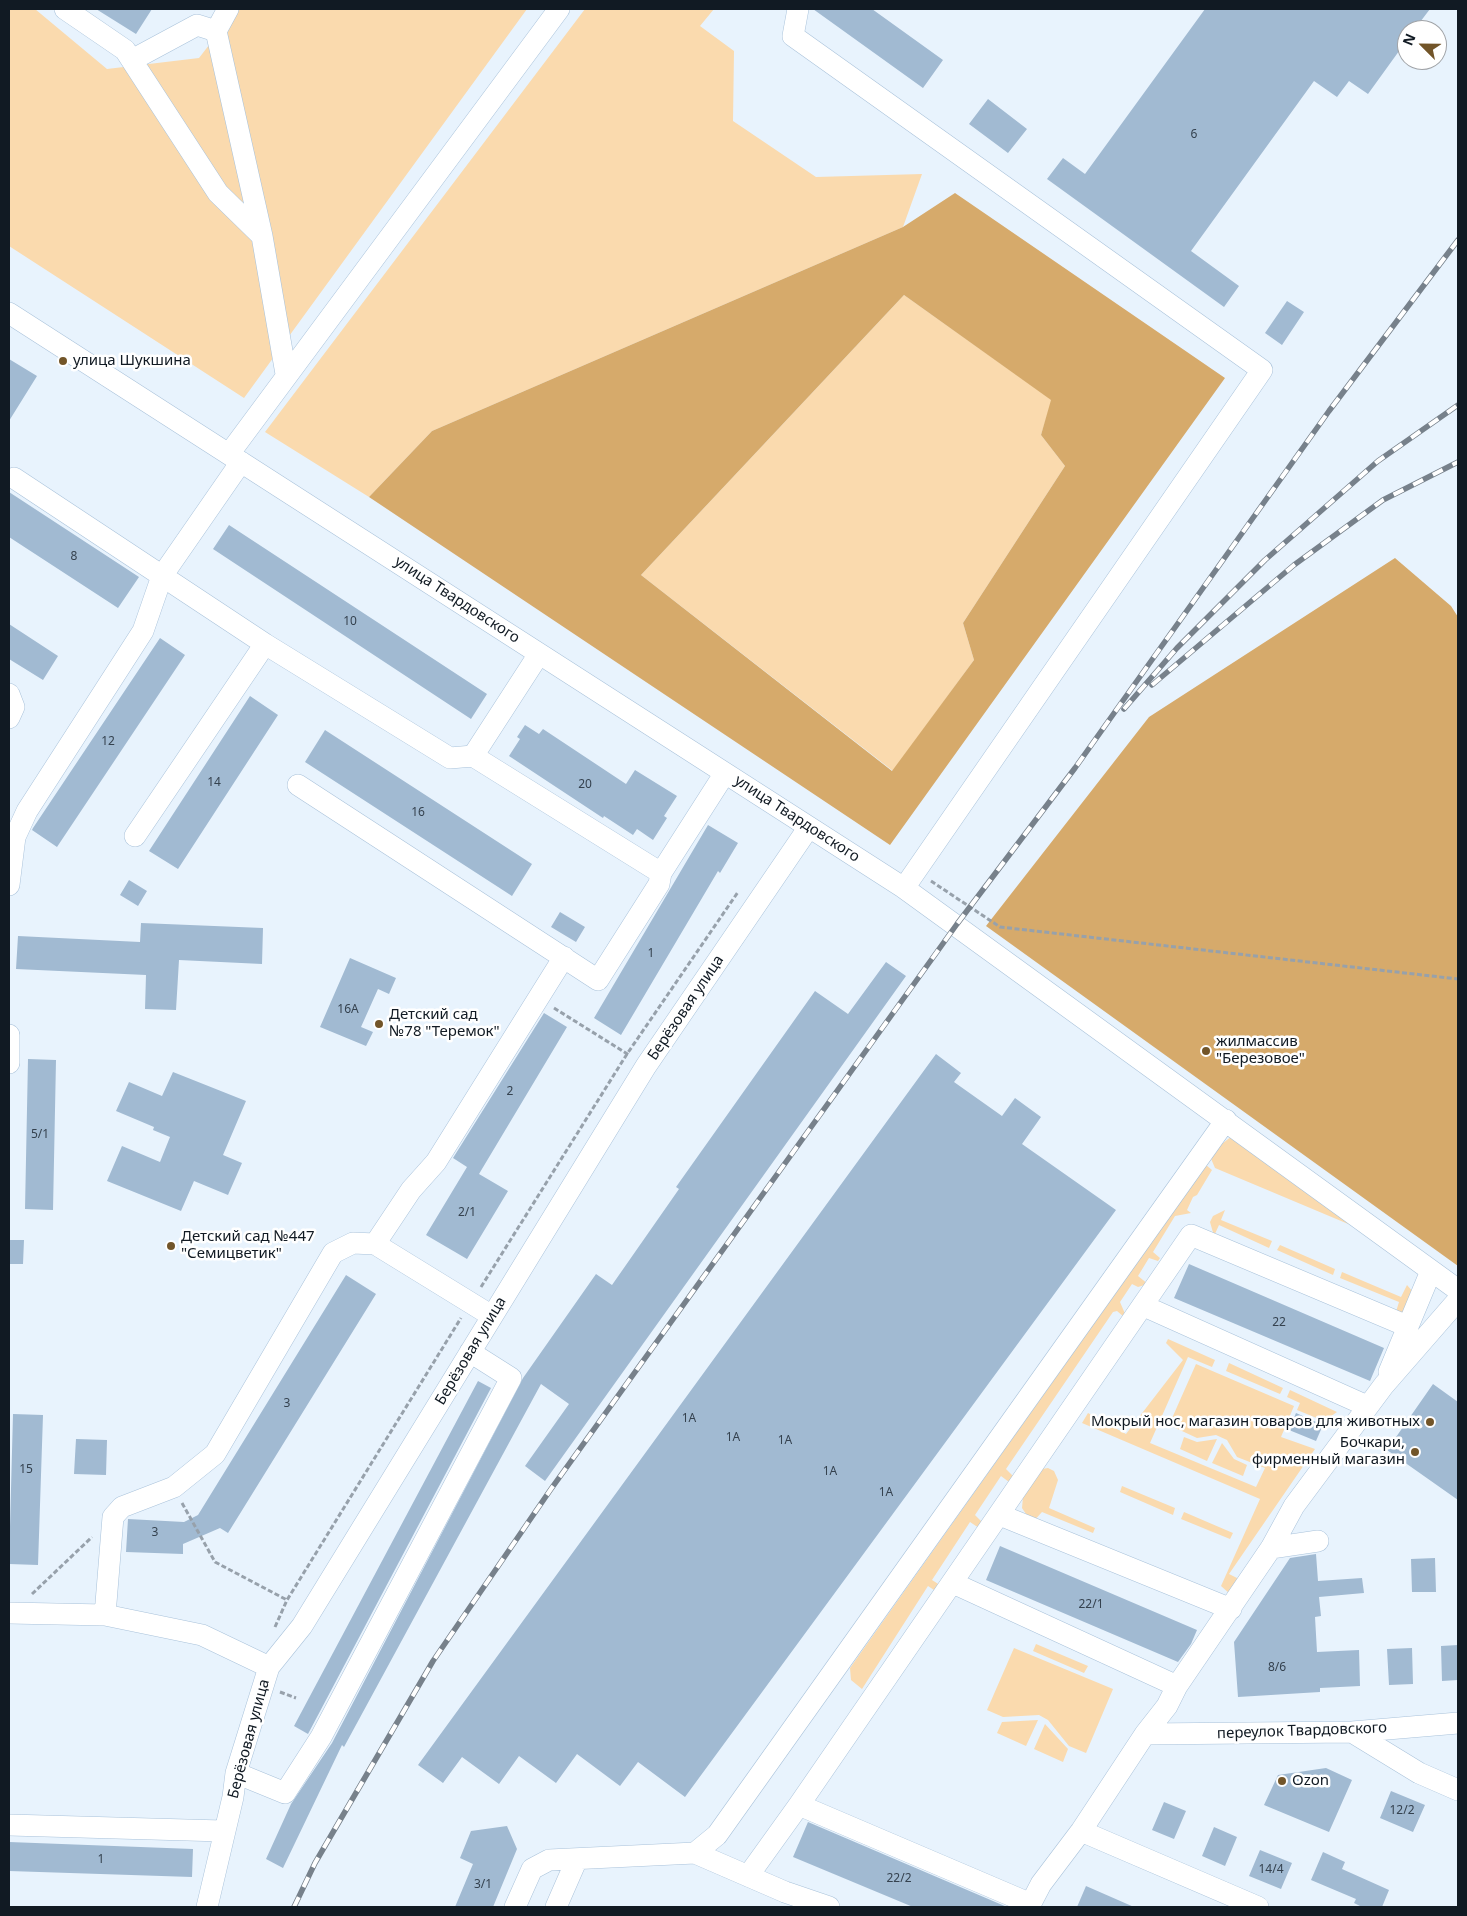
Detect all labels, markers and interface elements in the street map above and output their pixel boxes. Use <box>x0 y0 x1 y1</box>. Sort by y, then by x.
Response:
north arrow <box>1397 20 1447 70</box>
text: N <box>1398 30 1420 48</box>
house number: 6 <box>1191 128 1197 142</box>
place label: улица Шукшина <box>73 352 191 370</box>
marker: улица Шукшина <box>57 355 69 367</box>
house number: 8 <box>71 550 77 564</box>
street label: улица Твардовского <box>391 553 523 647</box>
house number: 10 <box>343 615 357 629</box>
house number: 12 <box>101 735 115 749</box>
street label: улица Твардовского <box>731 772 863 866</box>
house number: 14 <box>207 776 221 790</box>
house number: 20 <box>578 778 592 792</box>
house number: 16 <box>411 806 425 820</box>
house number: 1 <box>648 947 654 961</box>
street label: Берёзовая улица <box>644 952 728 1064</box>
house number: 16А <box>337 1003 359 1017</box>
place label: Детский сад №78 "Теремок" <box>389 1006 500 1041</box>
marker: Детский сад №78 "Теремок" <box>373 1018 385 1030</box>
place label: жилмассив "Березовое" <box>1216 1033 1305 1068</box>
marker: жилмассив "Березовое" <box>1200 1045 1212 1057</box>
house number: 2 <box>507 1085 513 1099</box>
house number: 5/1 <box>31 1128 49 1142</box>
house number: 2/1 <box>458 1206 476 1220</box>
place label: Детский сад №447 "Семицветик" <box>181 1228 315 1263</box>
marker: Детский сад №447 "Семицветик" <box>165 1240 177 1252</box>
street label: Берёзовая улица <box>432 1294 510 1408</box>
house number: 22 <box>1272 1316 1286 1330</box>
house number: 3 <box>284 1397 290 1411</box>
house number: 1А <box>682 1412 696 1426</box>
place label: Мокрый нос, магазин товаров для животных <box>1091 1413 1420 1431</box>
marker: Мокрый нос, магазин товаров для животных <box>1424 1416 1436 1428</box>
house number: 1А <box>726 1431 740 1445</box>
house number: 1А <box>778 1434 792 1448</box>
place label: Бочкари, фирменный магазин <box>1252 1434 1405 1469</box>
marker: Бочкари, фирменный магазин <box>1409 1446 1421 1458</box>
house number: 15 <box>19 1463 33 1477</box>
house number: 1А <box>823 1465 837 1479</box>
house number: 1А <box>879 1486 893 1500</box>
house number: 3 <box>152 1526 158 1540</box>
house number: 22/1 <box>1078 1598 1104 1612</box>
house number: 8/6 <box>1268 1661 1286 1675</box>
street label: Берёзовая улица <box>224 1677 274 1801</box>
street label: переулок Твардовского <box>1217 1719 1387 1743</box>
place label: Ozon <box>1292 1772 1329 1790</box>
marker: Ozon <box>1276 1775 1288 1787</box>
house number: 12/2 <box>1389 1804 1415 1818</box>
house number: 1 <box>98 1853 104 1867</box>
house number: 14/4 <box>1258 1863 1284 1877</box>
house number: 22/2 <box>886 1872 912 1886</box>
house number: 3/1 <box>474 1878 492 1892</box>

